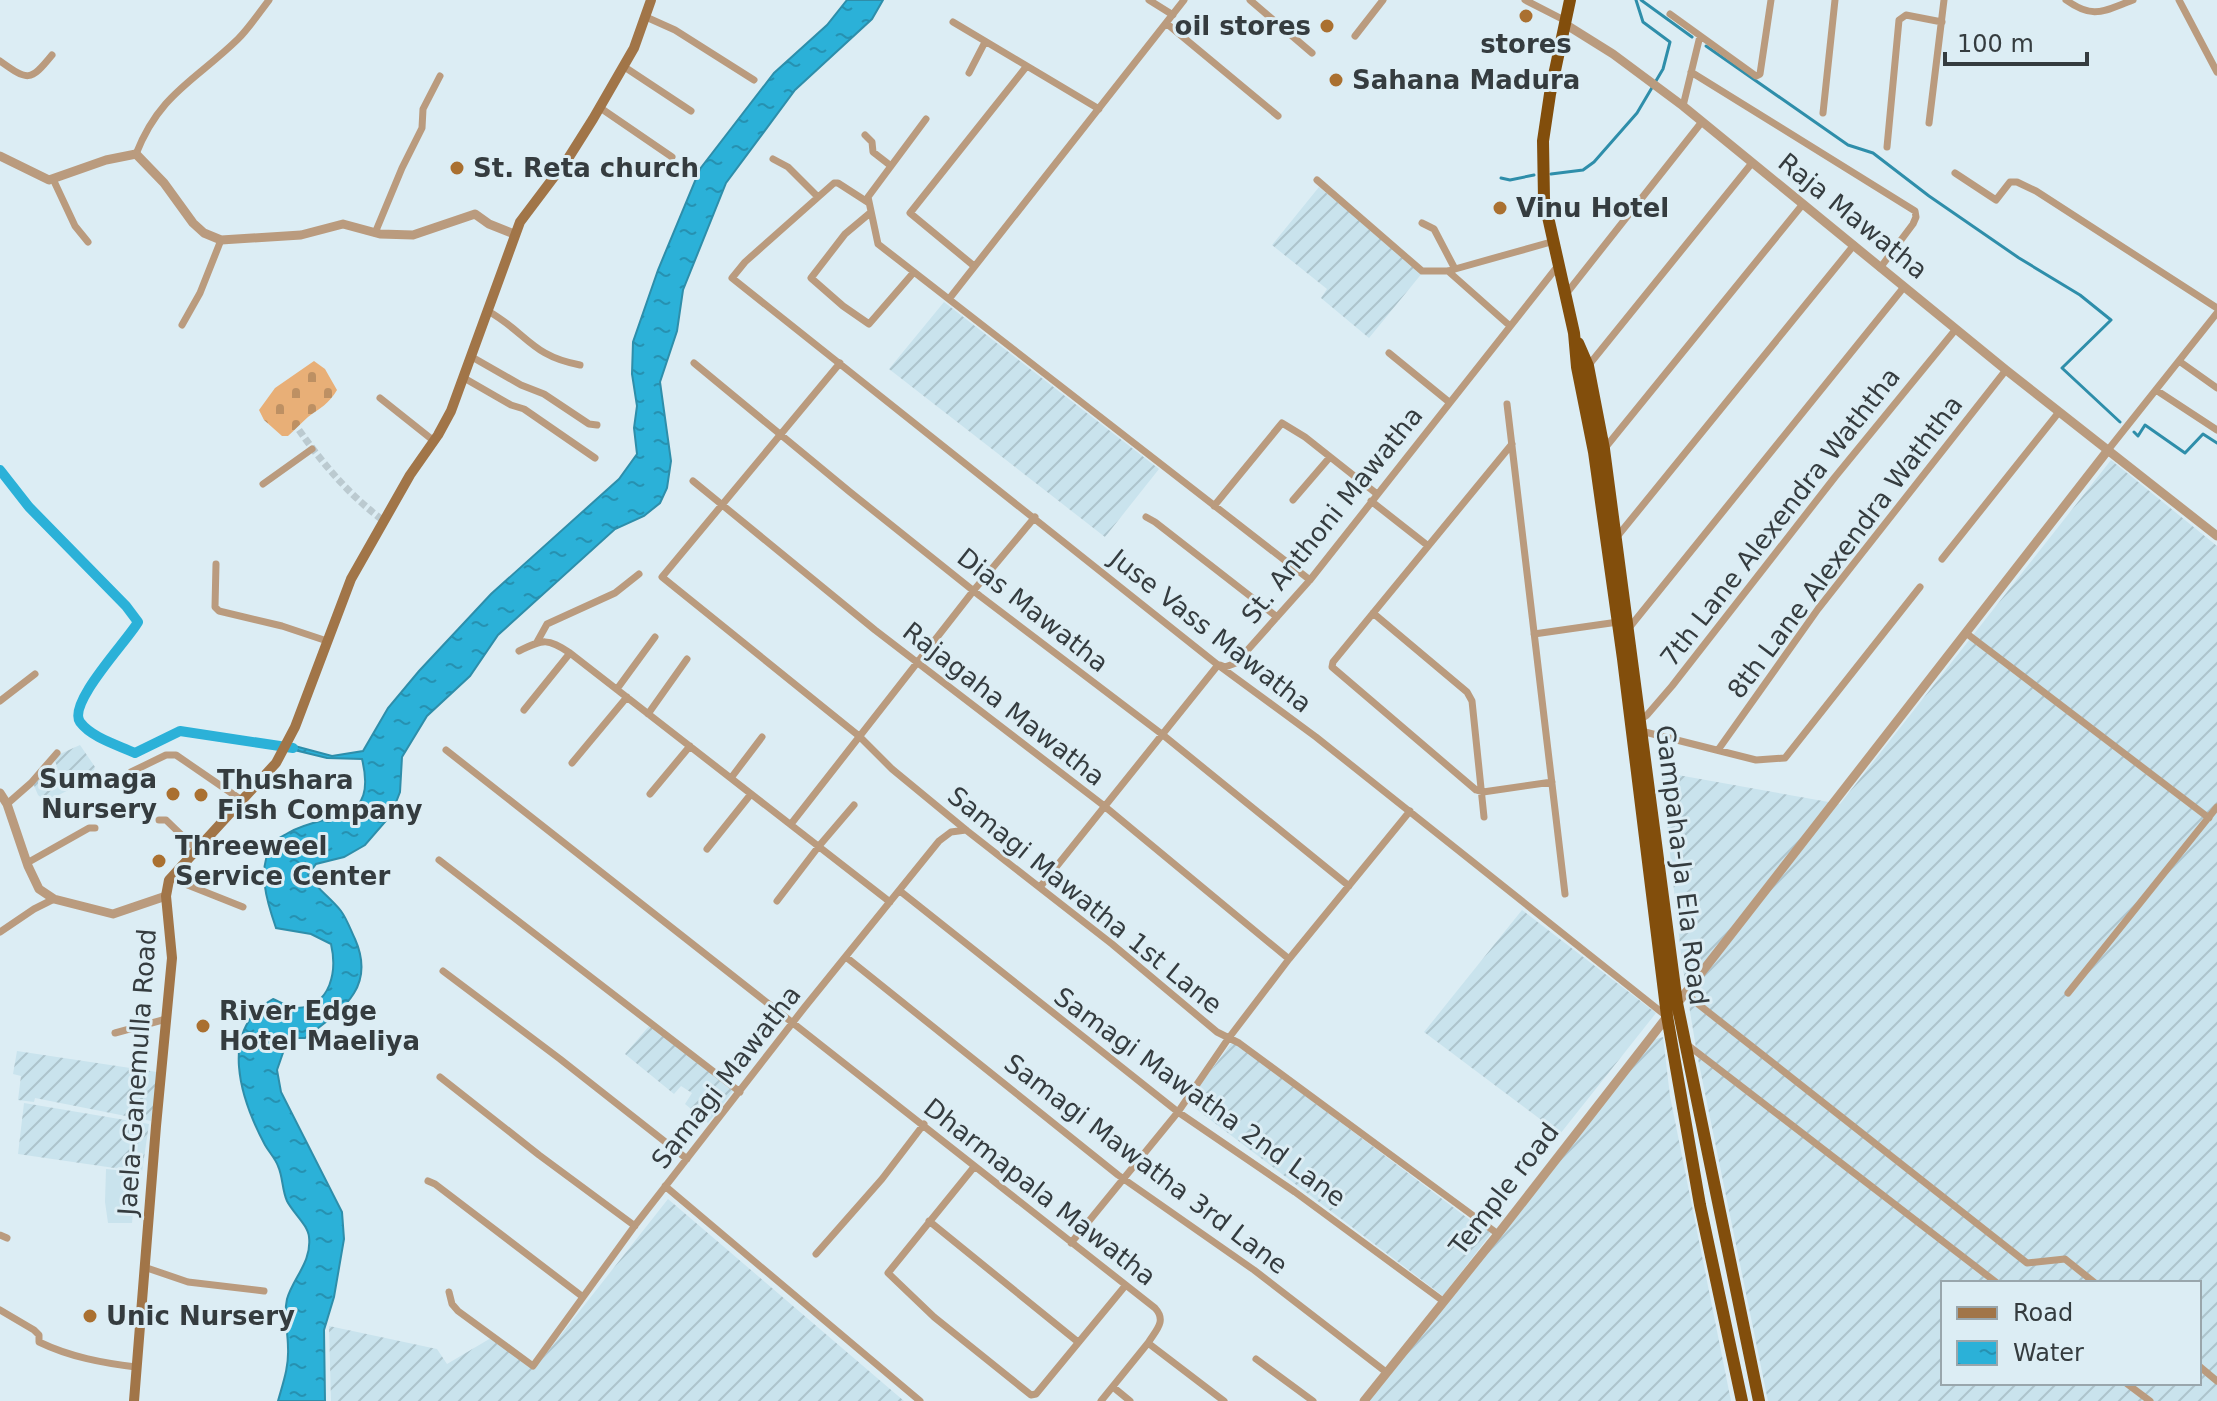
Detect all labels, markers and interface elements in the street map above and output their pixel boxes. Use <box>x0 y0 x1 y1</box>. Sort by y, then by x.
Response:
marker: stores <box>1517 7 1535 25</box>
place label: oil stores <box>1175 11 1311 41</box>
scale bar <box>1945 16 2087 66</box>
marker: oil stores <box>1318 17 1336 35</box>
place label: stores <box>1480 29 1572 59</box>
text: 100 m <box>1957 30 2034 58</box>
place label: Sahana Madura <box>1352 65 1580 95</box>
marker: Sahana Madura <box>1327 71 1345 89</box>
street label: Raja Mawatha <box>1772 147 1934 285</box>
place label: St. Reta church <box>473 153 699 183</box>
marker: St. Reta church <box>448 159 466 177</box>
place label: Vinu Hotel <box>1516 193 1669 223</box>
marker: Vinu Hotel <box>1491 199 1509 217</box>
street label: 7th Lane Alexendra Waththa <box>1654 362 1906 672</box>
street label: 8th Lane Alexendra Waththa <box>1721 390 1969 704</box>
street label: St. Anthoni Mawatha <box>1235 401 1429 629</box>
street label: Dias Mawatha <box>952 542 1114 678</box>
street label: Juse Vass Mawatha <box>1103 542 1318 719</box>
street label: Rajagaha Mawatha <box>897 616 1111 792</box>
street label: Gampaha-Ja Ela Road <box>1650 723 1714 1007</box>
place label: Sumaga Nursery <box>39 764 157 824</box>
place label: Thushara Fish Company <box>217 765 422 825</box>
street label: Samagi Mawatha 1st Lane <box>942 780 1228 1020</box>
marker: Sumaga Nursery <box>164 785 182 803</box>
marker: Thushara Fish Company <box>192 786 210 804</box>
place label: Threeweel Service Center <box>175 831 390 891</box>
marker: Threeweel Service Center <box>150 852 168 870</box>
street label: Jaela-Ganemulla Road <box>112 928 162 1218</box>
street label: Samagi Mawatha <box>645 980 807 1174</box>
street label: Samagi Mawatha 2nd Lane <box>1048 981 1352 1213</box>
place label: River Edge Hotel Maeliya <box>219 996 420 1056</box>
marker: River Edge Hotel Maeliya <box>194 1017 212 1035</box>
street label: Samagi Mawatha 3rd Lane <box>999 1048 1293 1280</box>
street label: Dharmapala Mawatha <box>918 1092 1162 1292</box>
street label: Temple road <box>1443 1117 1565 1262</box>
legend <box>1941 1281 2201 1385</box>
text: Road <box>2013 1299 2073 1327</box>
place label: Unic Nursery <box>106 1301 295 1331</box>
marker: Unic Nursery <box>81 1307 99 1325</box>
text: Water <box>2013 1339 2084 1367</box>

